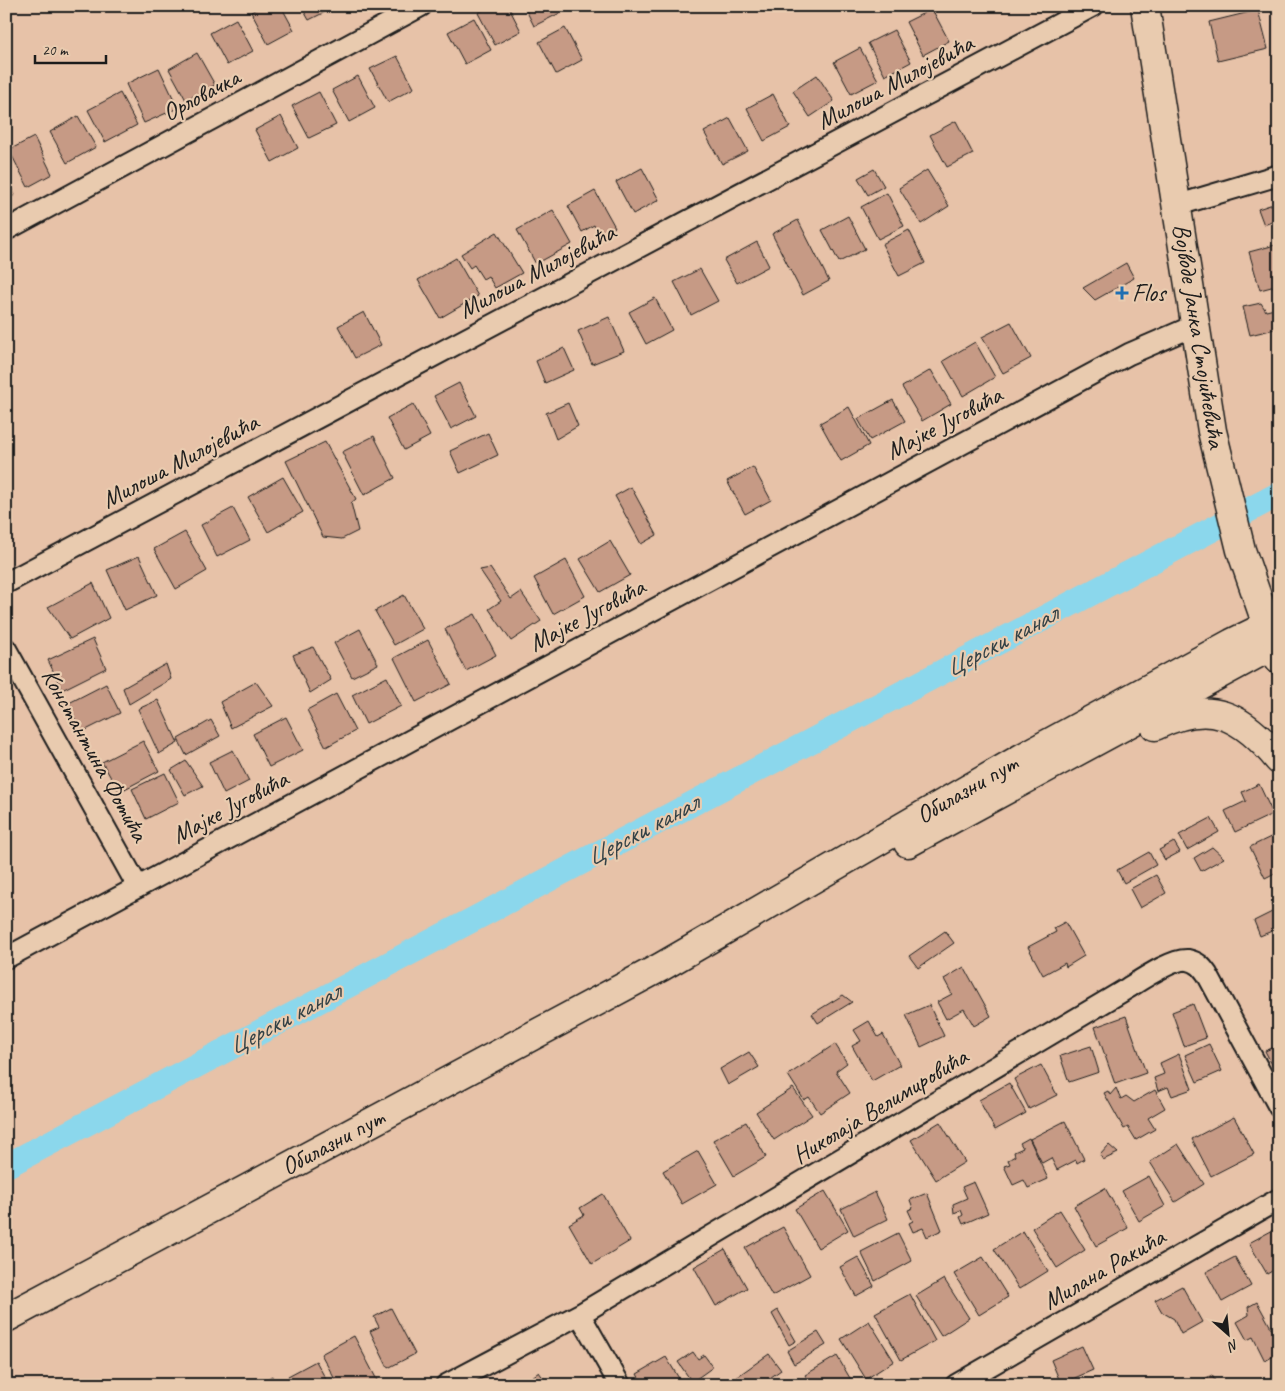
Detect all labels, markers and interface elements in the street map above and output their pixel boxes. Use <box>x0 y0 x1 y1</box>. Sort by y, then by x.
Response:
street label: Милоша Милојевића <box>811 26 981 137</box>
scale bar <box>35 32 106 64</box>
text: 20 m <box>42 41 69 60</box>
street label: Орловачка <box>157 60 248 129</box>
street label: Милоша Милојевића <box>453 215 623 326</box>
street label: Војводе Јанка Стојићевића <box>1165 221 1233 453</box>
place label: Flos <box>1132 277 1168 309</box>
marker: Flos <box>1116 287 1128 299</box>
street label: Мајке Југовића <box>880 378 1009 467</box>
street label: Милоша Милојевића <box>96 405 266 516</box>
street label: Мајке Југовића <box>523 570 652 659</box>
water label: Церски канал <box>939 595 1067 684</box>
street label: Константина Фотића <box>34 663 157 849</box>
street label: Обилазни пут <box>910 746 1025 831</box>
street label: Мајке Југовића <box>166 762 295 851</box>
water label: Церски канал <box>580 784 708 873</box>
water label: Церски канал <box>222 973 350 1062</box>
street label: Николаја Велимировића <box>786 1040 975 1171</box>
street label: Обилазни пут <box>276 1101 391 1183</box>
street label: Милана Ракића <box>1037 1220 1173 1317</box>
north arrow <box>1202 1308 1252 1358</box>
text: N <box>1224 1336 1241 1356</box>

